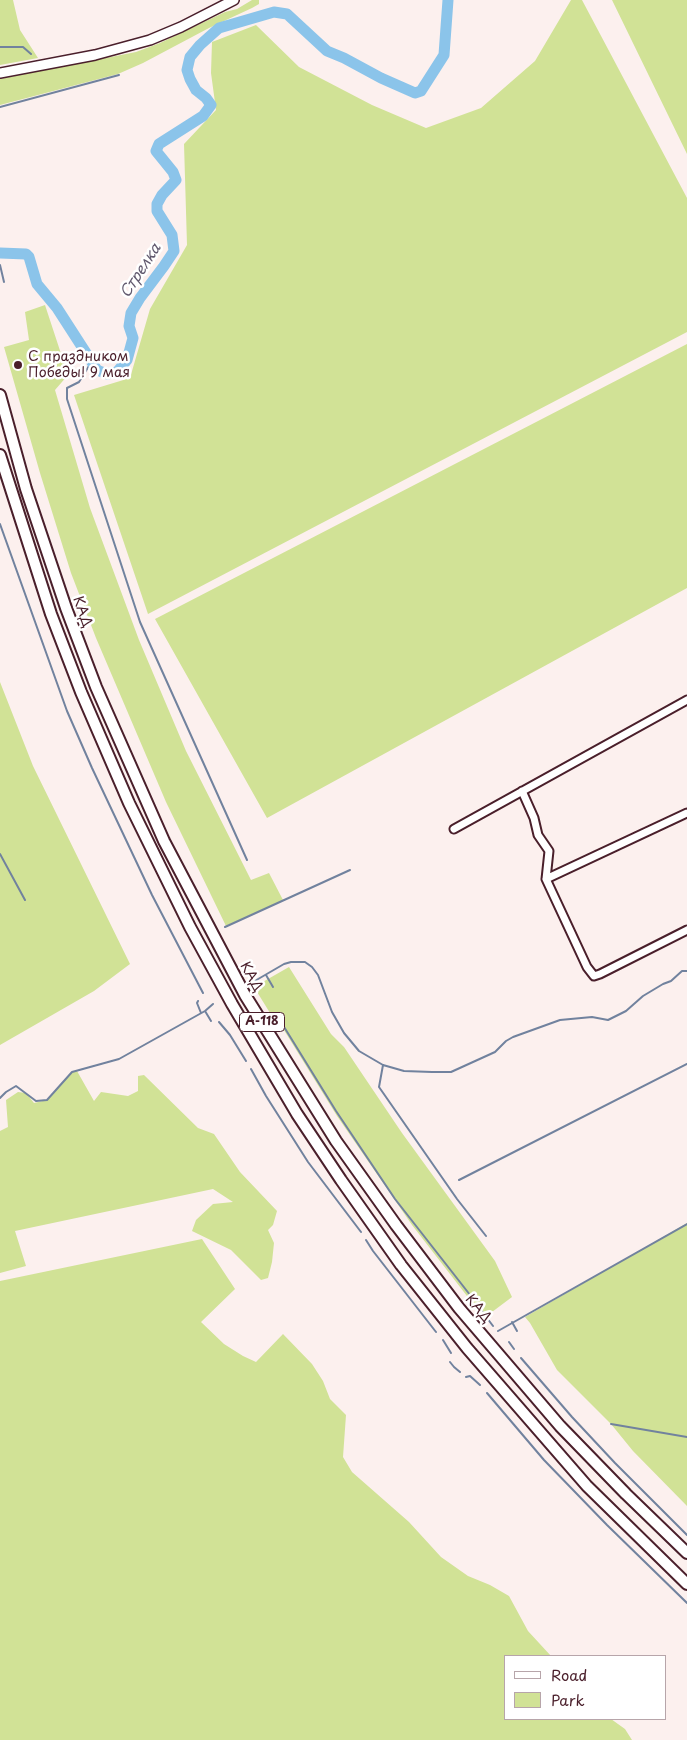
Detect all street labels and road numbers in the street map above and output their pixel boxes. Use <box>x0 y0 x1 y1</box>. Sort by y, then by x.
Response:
street label: КАД <box>69 594 95 630</box>
street label: КАД <box>236 959 266 995</box>
road number: А-118 <box>240 1012 284 1032</box>
street label: КАД <box>461 1291 495 1327</box>

